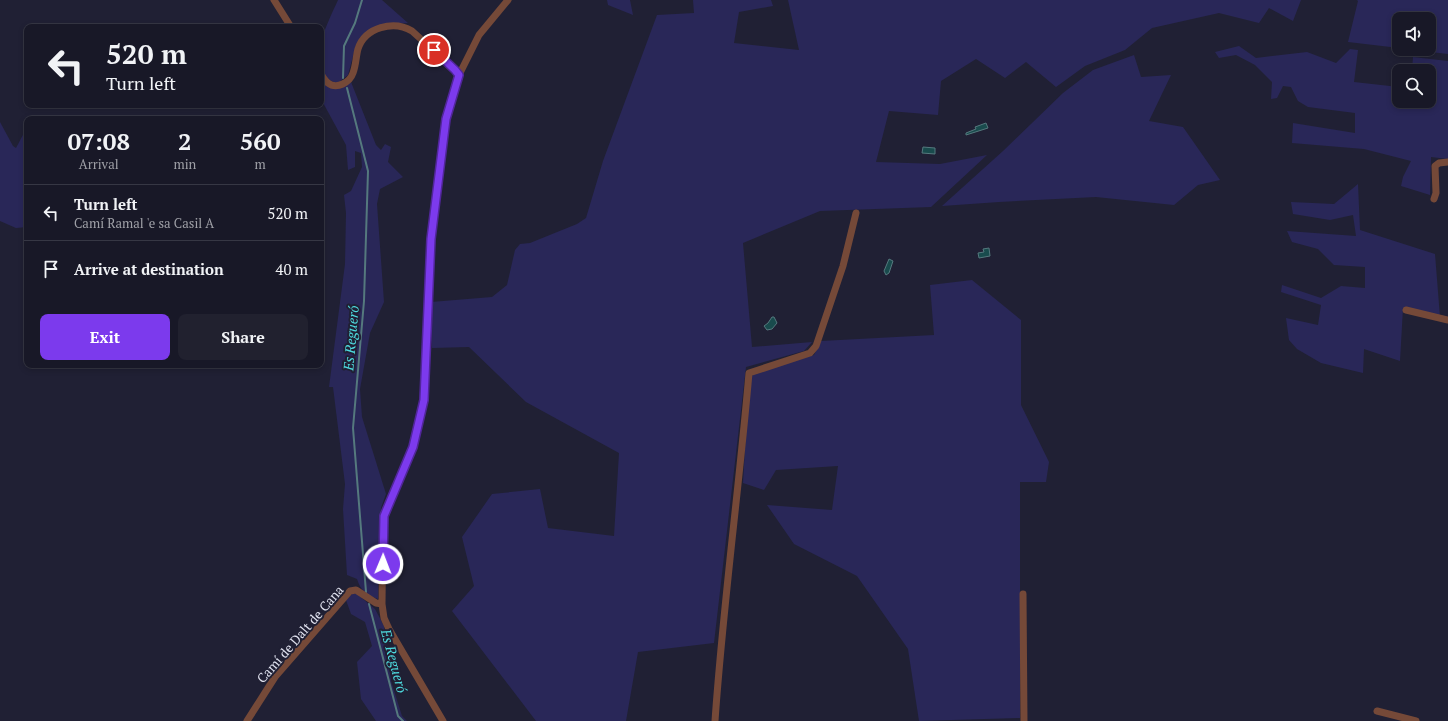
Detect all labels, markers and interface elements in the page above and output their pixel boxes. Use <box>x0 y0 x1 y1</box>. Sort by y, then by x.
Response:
map controls <box>1392 12 1436 108</box>
button: sound <box>1392 12 1436 56</box>
pin <box>417 33 451 67</box>
text: 520 m <box>106 35 187 72</box>
icon: arrive <box>423 39 445 61</box>
icon: left <box>40 40 92 92</box>
button: search <box>1392 64 1436 108</box>
text: Turn left <box>106 71 176 95</box>
text: 07:08 <box>67 125 130 157</box>
text: 2 <box>178 125 192 157</box>
text: 560 <box>240 125 280 157</box>
text: Arrival <box>79 155 119 173</box>
text: min <box>173 155 196 173</box>
text: m <box>255 155 266 173</box>
text: Turn left <box>74 194 138 214</box>
icon: left <box>40 202 62 224</box>
text: 520 m <box>267 203 308 223</box>
text: Camí Ramal 'e sa Casil A <box>74 214 214 232</box>
icon: arrive <box>40 258 62 280</box>
text: Arrive at destination <box>74 259 224 279</box>
text: 40 m <box>275 259 308 279</box>
water label: Es Regueró <box>338 304 363 372</box>
button: Exit <box>40 314 170 360</box>
button: Share <box>178 314 308 360</box>
position arrow <box>362 543 404 585</box>
street label: Camí de Dalt de Cana <box>253 581 348 687</box>
water label: Es Regueró <box>377 626 412 695</box>

